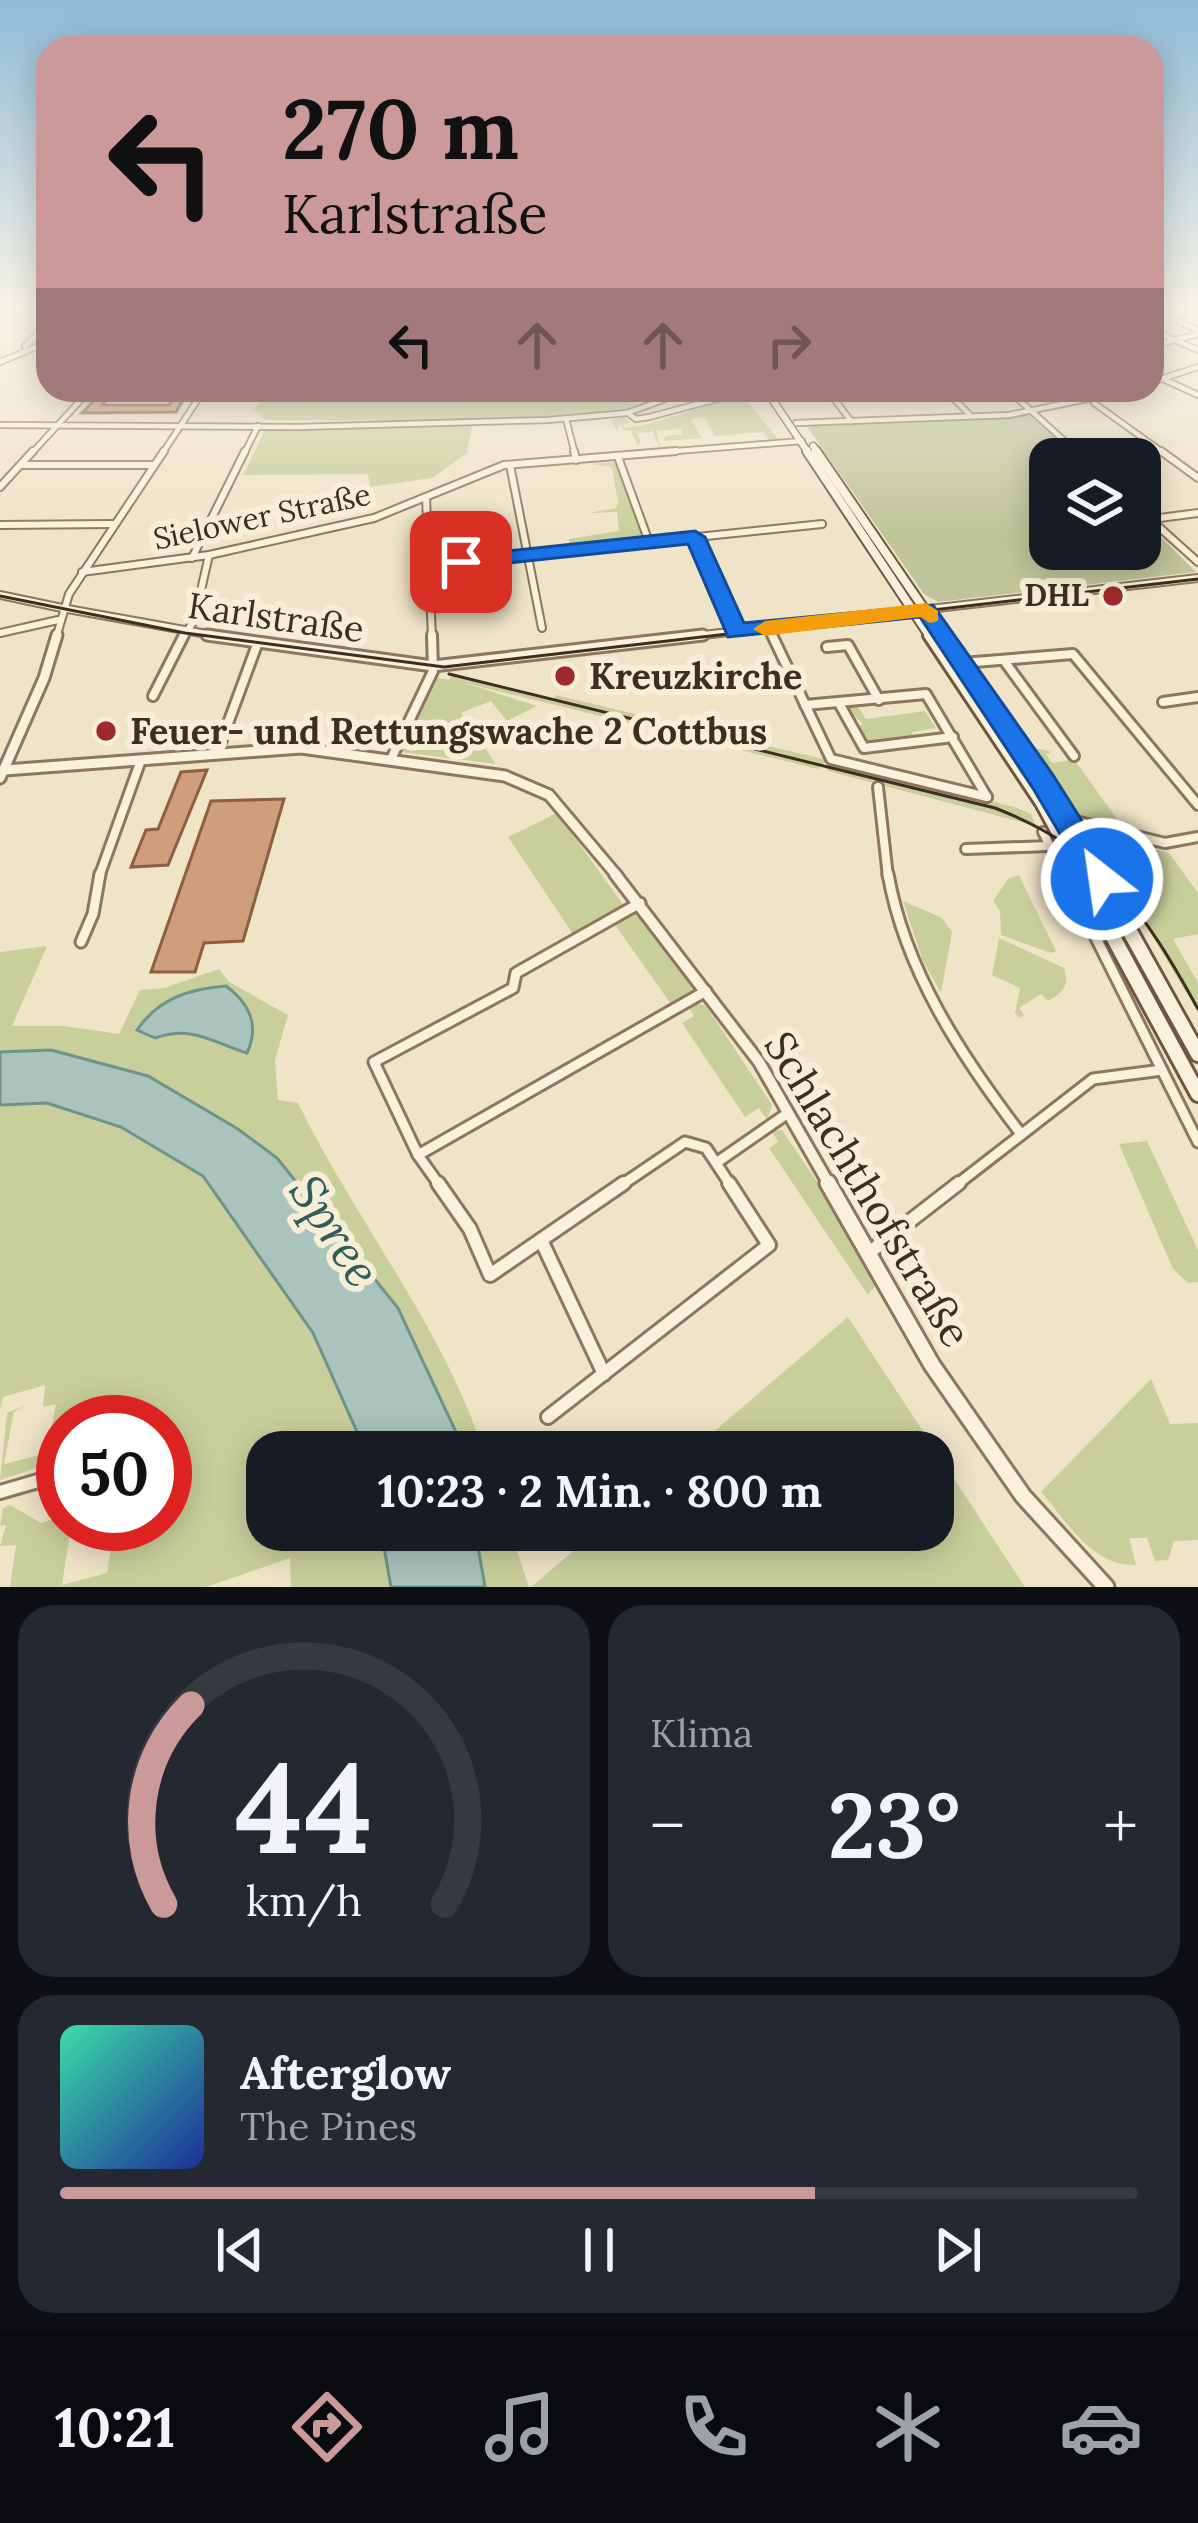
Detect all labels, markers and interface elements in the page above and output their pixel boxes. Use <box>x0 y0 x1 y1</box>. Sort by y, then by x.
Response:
text: 270 m <box>282 74 519 182</box>
icon: left <box>84 84 240 240</box>
text: Karlstraße <box>282 179 547 248</box>
icon: left <box>378 312 444 378</box>
icon: ahead <box>504 312 570 378</box>
icon: ahead <box>630 312 696 378</box>
icon: right <box>756 312 822 378</box>
map controls <box>1029 438 1161 570</box>
button: layers <box>1029 438 1161 570</box>
street label: Sielower Straße <box>150 474 374 558</box>
pin <box>410 511 512 613</box>
icon: arrive <box>428 529 494 595</box>
place label: DHL <box>1024 576 1089 614</box>
street label: Karlstraße <box>185 582 367 652</box>
marker: DHL <box>1100 583 1126 609</box>
place label: Kreuzkirche <box>589 653 802 699</box>
marker: Kreuzkirche <box>552 663 578 689</box>
place label: Feuer- und Rettungswache 2 Cottbus <box>130 708 767 754</box>
marker: Feuer- und Rettungswache 2 Cottbus <box>93 718 119 744</box>
position arrow <box>1039 816 1165 942</box>
street label: Schlachthofstraße <box>753 1022 983 1356</box>
water label: Spree <box>277 1163 394 1298</box>
speed limit sign: 50 <box>36 1395 192 1551</box>
text: 10:23 · 2 Min. · 800 m <box>378 1462 822 1519</box>
text: Klima <box>650 1708 753 1758</box>
text: 44 <box>235 1727 373 1887</box>
text: 23° <box>828 1767 960 1883</box>
text: − <box>650 1783 685 1867</box>
text: + <box>1103 1783 1138 1867</box>
text: km/h <box>246 1873 362 1928</box>
text: Afterglow <box>240 2044 451 2101</box>
text: The Pines <box>240 2101 417 2151</box>
icon: previous <box>207 2217 273 2283</box>
icon: pause <box>566 2217 632 2283</box>
icon: next <box>925 2217 991 2283</box>
icon: directions <box>285 2385 369 2469</box>
icon: music <box>478 2385 562 2469</box>
icon: phone <box>672 2385 756 2469</box>
icon: climate <box>866 2385 950 2469</box>
icon: car <box>1059 2385 1143 2469</box>
text: 10:21 <box>55 2393 175 2462</box>

